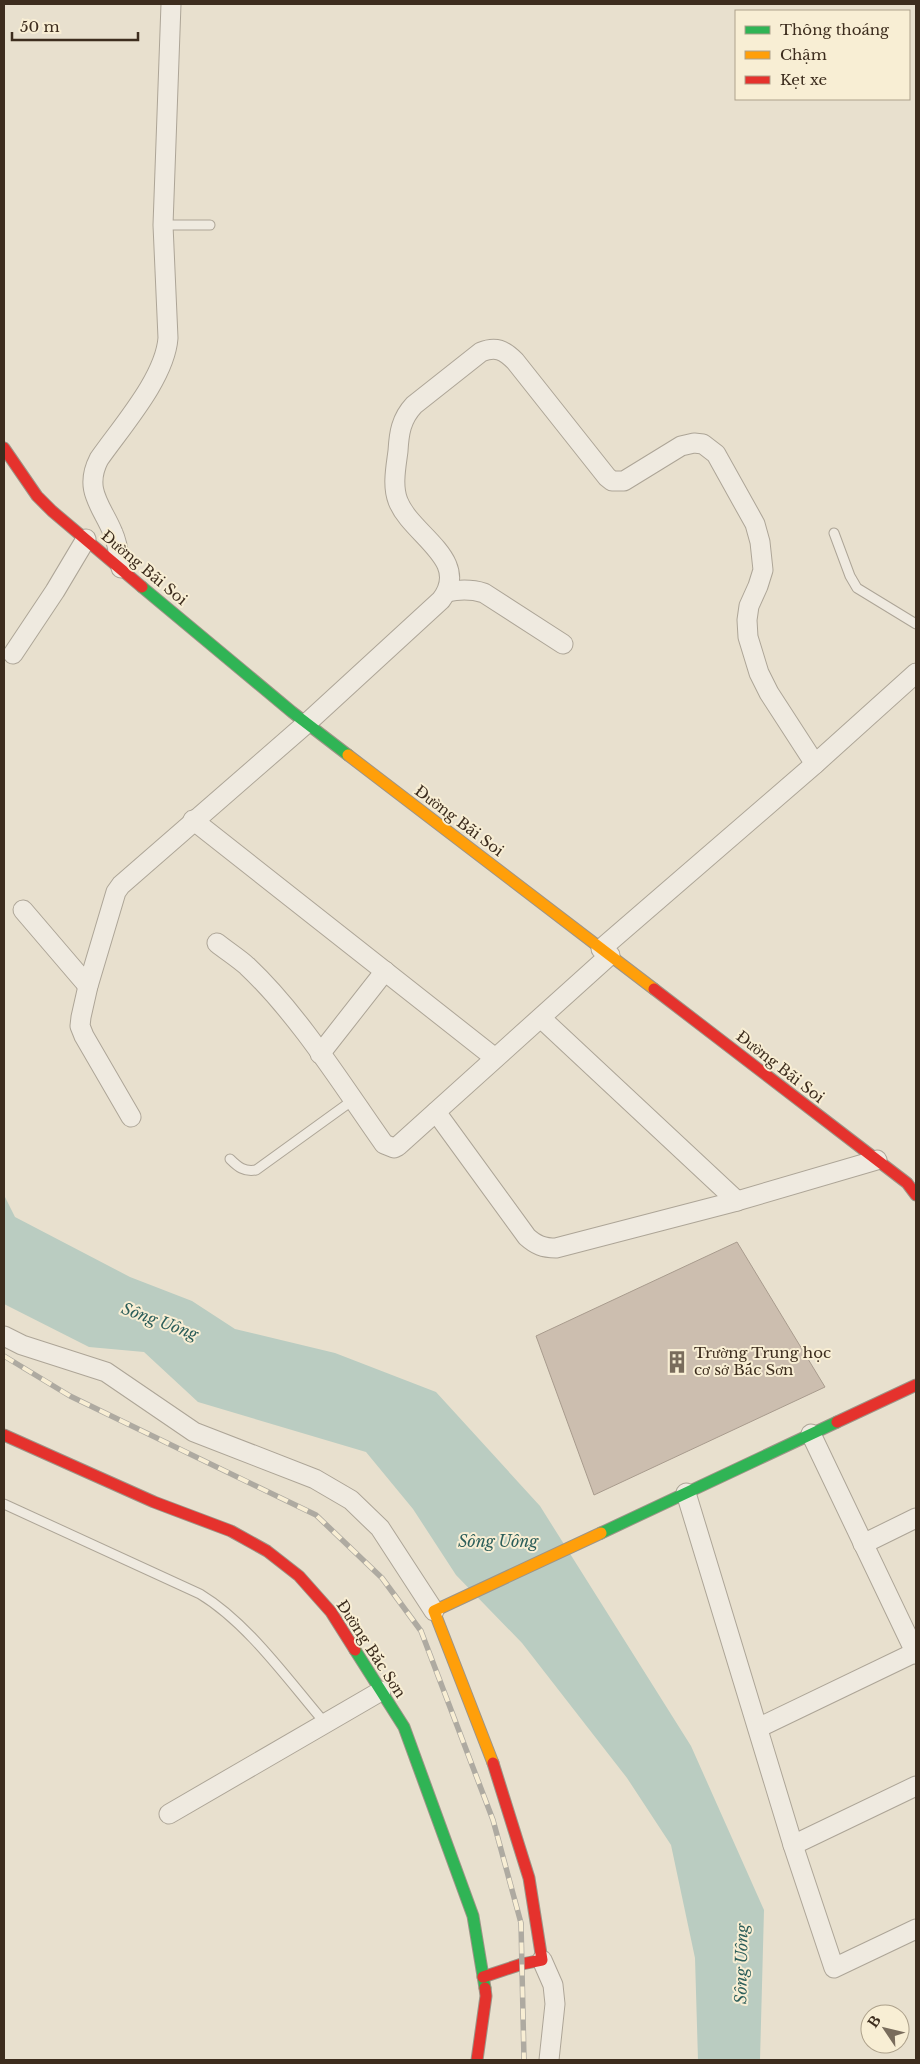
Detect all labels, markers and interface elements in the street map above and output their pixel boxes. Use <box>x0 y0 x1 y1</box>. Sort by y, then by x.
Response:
scale bar <box>12 10 139 42</box>
legend <box>735 10 910 100</box>
text: 50 m <box>20 17 60 36</box>
text: Thông thoáng <box>780 20 890 39</box>
text: Chậm <box>780 45 827 64</box>
text: Kẹt xe <box>780 70 827 89</box>
street label: Đường Bãi Soi <box>97 526 191 609</box>
street label: Đường Bãi Soi <box>411 781 508 860</box>
street label: Đường Bãi Soi <box>732 1026 828 1107</box>
water label: Sông Uông <box>119 1298 202 1345</box>
place label: Trường Trung học cơ sở Bắc Sơn <box>694 1343 831 1379</box>
building icon: Trường Trung học cơ sở Bắc Sơn <box>664 1349 690 1375</box>
water label: Sông Uông <box>458 1531 539 1551</box>
street label: Đường Bắc Sơn <box>333 1596 410 1701</box>
water label: Sông Uông <box>730 1923 752 2004</box>
north arrow <box>860 2004 910 2054</box>
text: B <box>864 2012 885 2031</box>

